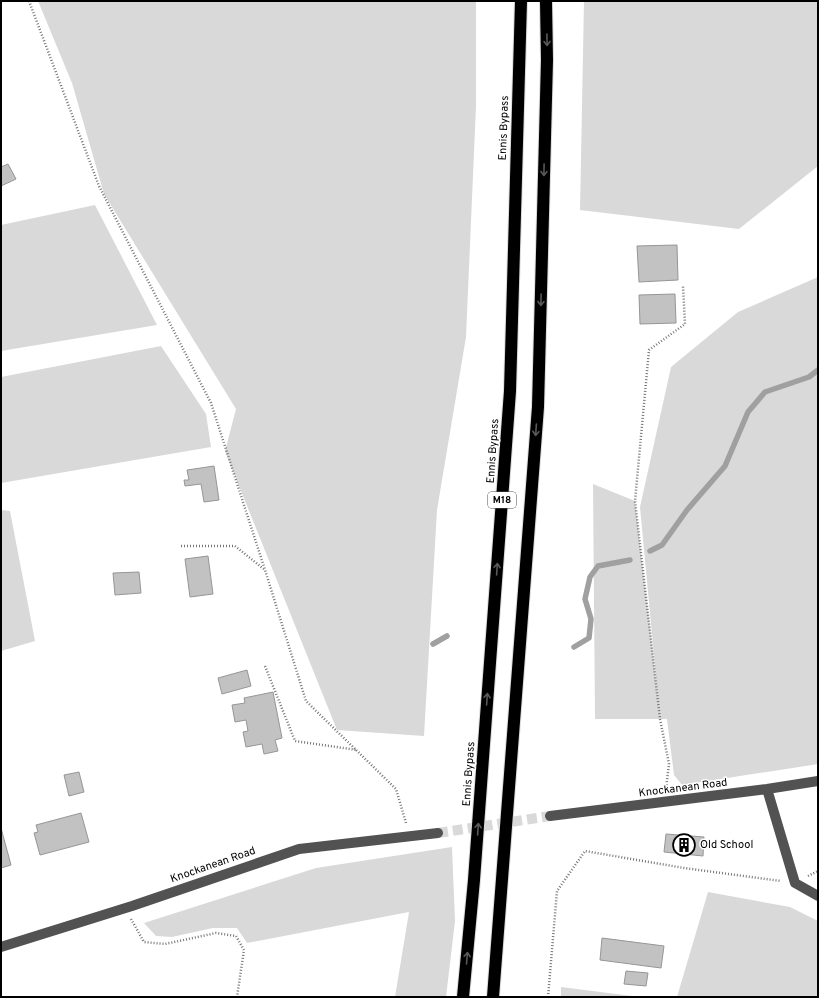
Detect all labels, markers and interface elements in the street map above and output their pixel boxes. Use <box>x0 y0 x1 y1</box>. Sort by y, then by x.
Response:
one-way arrow <box>543 33 551 46</box>
street label: Ennis Bypass <box>496 95 512 161</box>
one-way arrow <box>541 163 548 176</box>
one-way arrow <box>537 293 545 306</box>
street label: Ennis Bypass <box>484 418 502 484</box>
one-way arrow <box>533 423 540 436</box>
road number: M18 <box>488 492 516 508</box>
one-way arrow <box>494 563 501 576</box>
one-way arrow <box>484 693 491 706</box>
street label: Ennis Bypass <box>460 741 478 807</box>
street label: Knockanean Road <box>638 776 728 800</box>
one-way arrow <box>474 823 481 836</box>
building icon: Old School <box>671 832 697 858</box>
place label: Old School <box>700 838 753 852</box>
street label: Knockanean Road <box>168 844 258 886</box>
one-way arrow <box>463 952 471 965</box>

